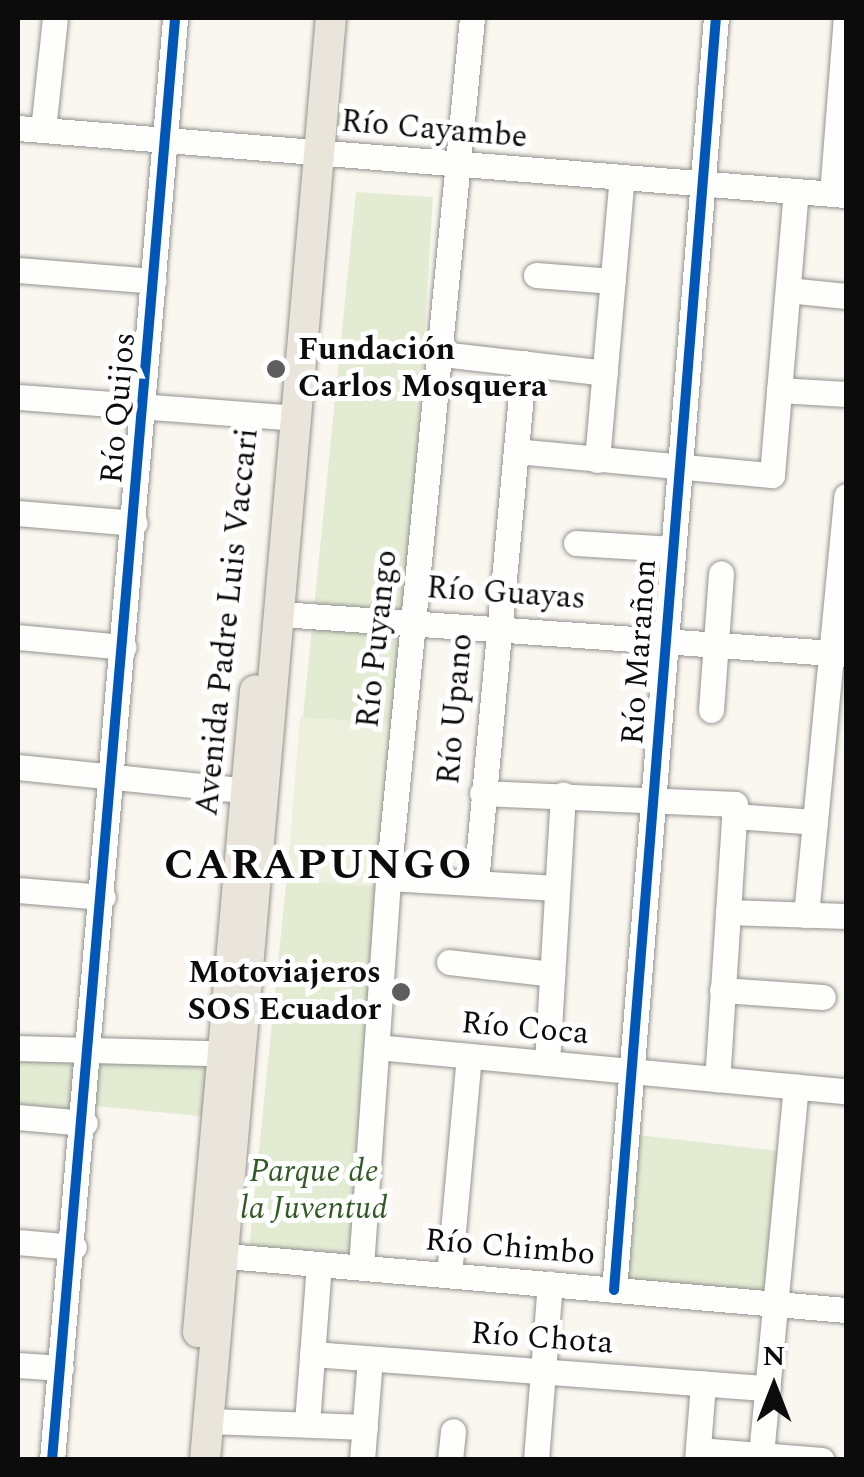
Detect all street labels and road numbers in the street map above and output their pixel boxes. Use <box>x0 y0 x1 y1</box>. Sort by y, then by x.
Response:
street label: Río Cayambe <box>339 103 529 157</box>
street label: Río Quijos <box>93 331 145 485</box>
street label: Avenida Padre Luis Vaccari <box>189 426 267 818</box>
street label: Río Puyango <box>350 548 406 730</box>
street label: Río Marañon <box>614 558 666 746</box>
street label: Río Guayas <box>425 569 587 619</box>
street label: Río Upano <box>430 632 482 786</box>
street label: Río Coca <box>460 1004 590 1054</box>
street label: Río Chimbo <box>423 1221 597 1275</box>
street label: Río Chota <box>470 1315 614 1363</box>

